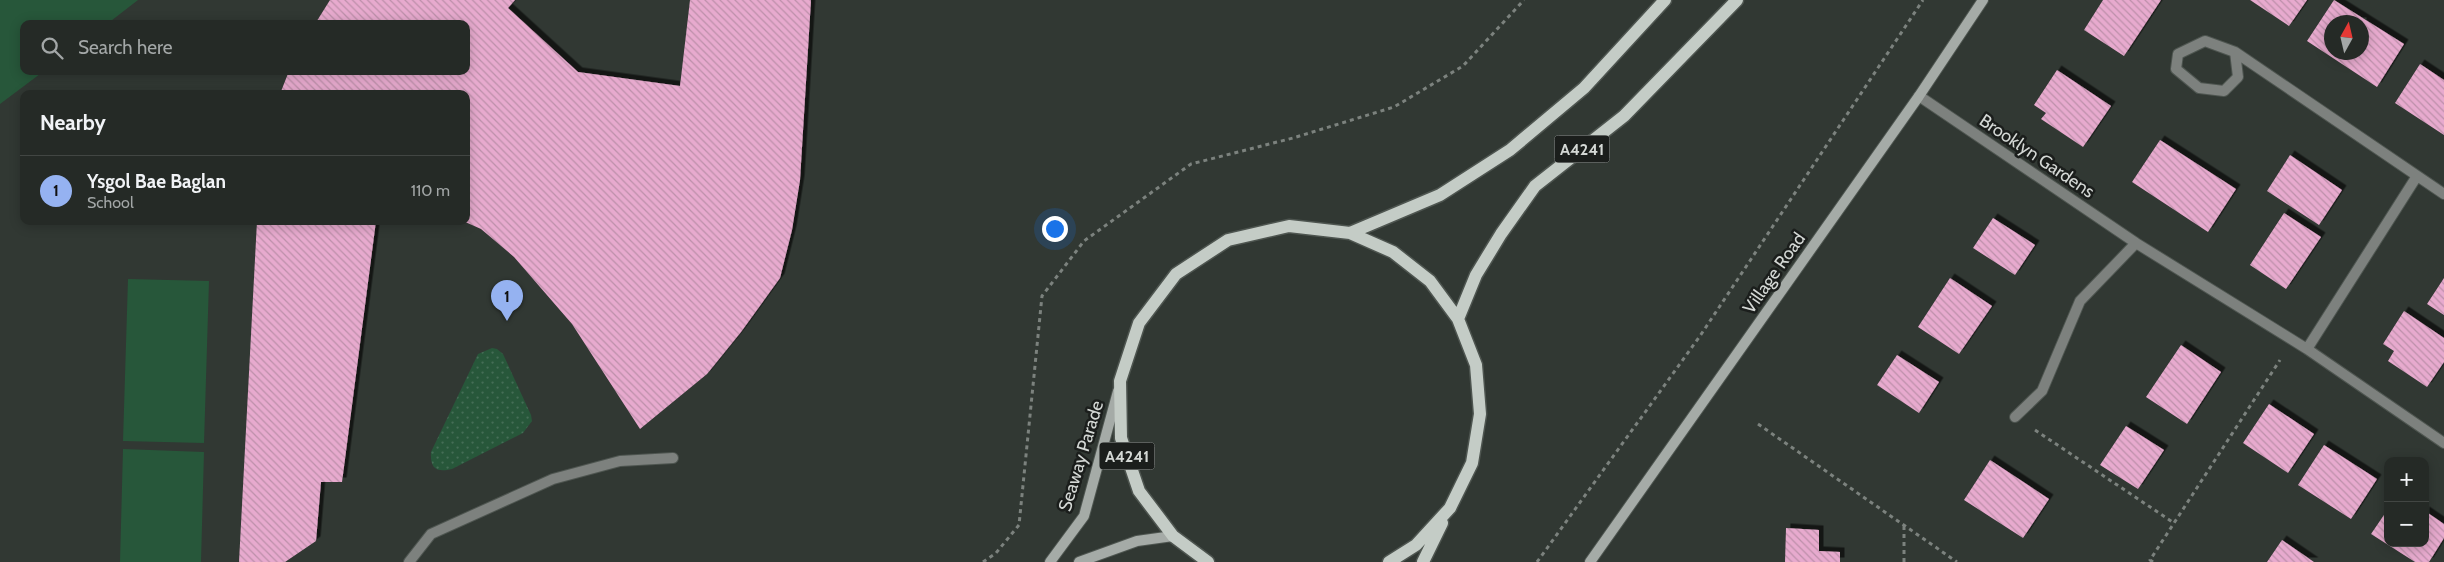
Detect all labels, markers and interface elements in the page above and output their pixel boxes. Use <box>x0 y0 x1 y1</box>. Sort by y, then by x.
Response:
north arrow <box>2324 15 2369 60</box>
search box <box>20 20 470 75</box>
icon: search <box>38 34 66 62</box>
text: Search here <box>78 36 172 59</box>
street label: Brooklyn Gardens <box>1975 109 2099 203</box>
text: Nearby <box>40 110 106 135</box>
road number: A4241 <box>1554 136 1610 162</box>
text: Ysgol Bae Baglan <box>87 170 226 193</box>
text: 1 <box>53 181 59 200</box>
text: 110 m <box>411 181 450 200</box>
text: School <box>87 193 134 212</box>
your location <box>1042 216 1068 242</box>
street label: Village Road <box>1738 228 1810 318</box>
pin: 1 <box>491 280 523 321</box>
street label: Seaway Parade <box>1054 398 1108 514</box>
road number: A4241 <box>1100 442 1154 470</box>
map controls <box>2384 457 2429 547</box>
button: + <box>2384 457 2429 502</box>
button: − <box>2384 502 2429 547</box>

